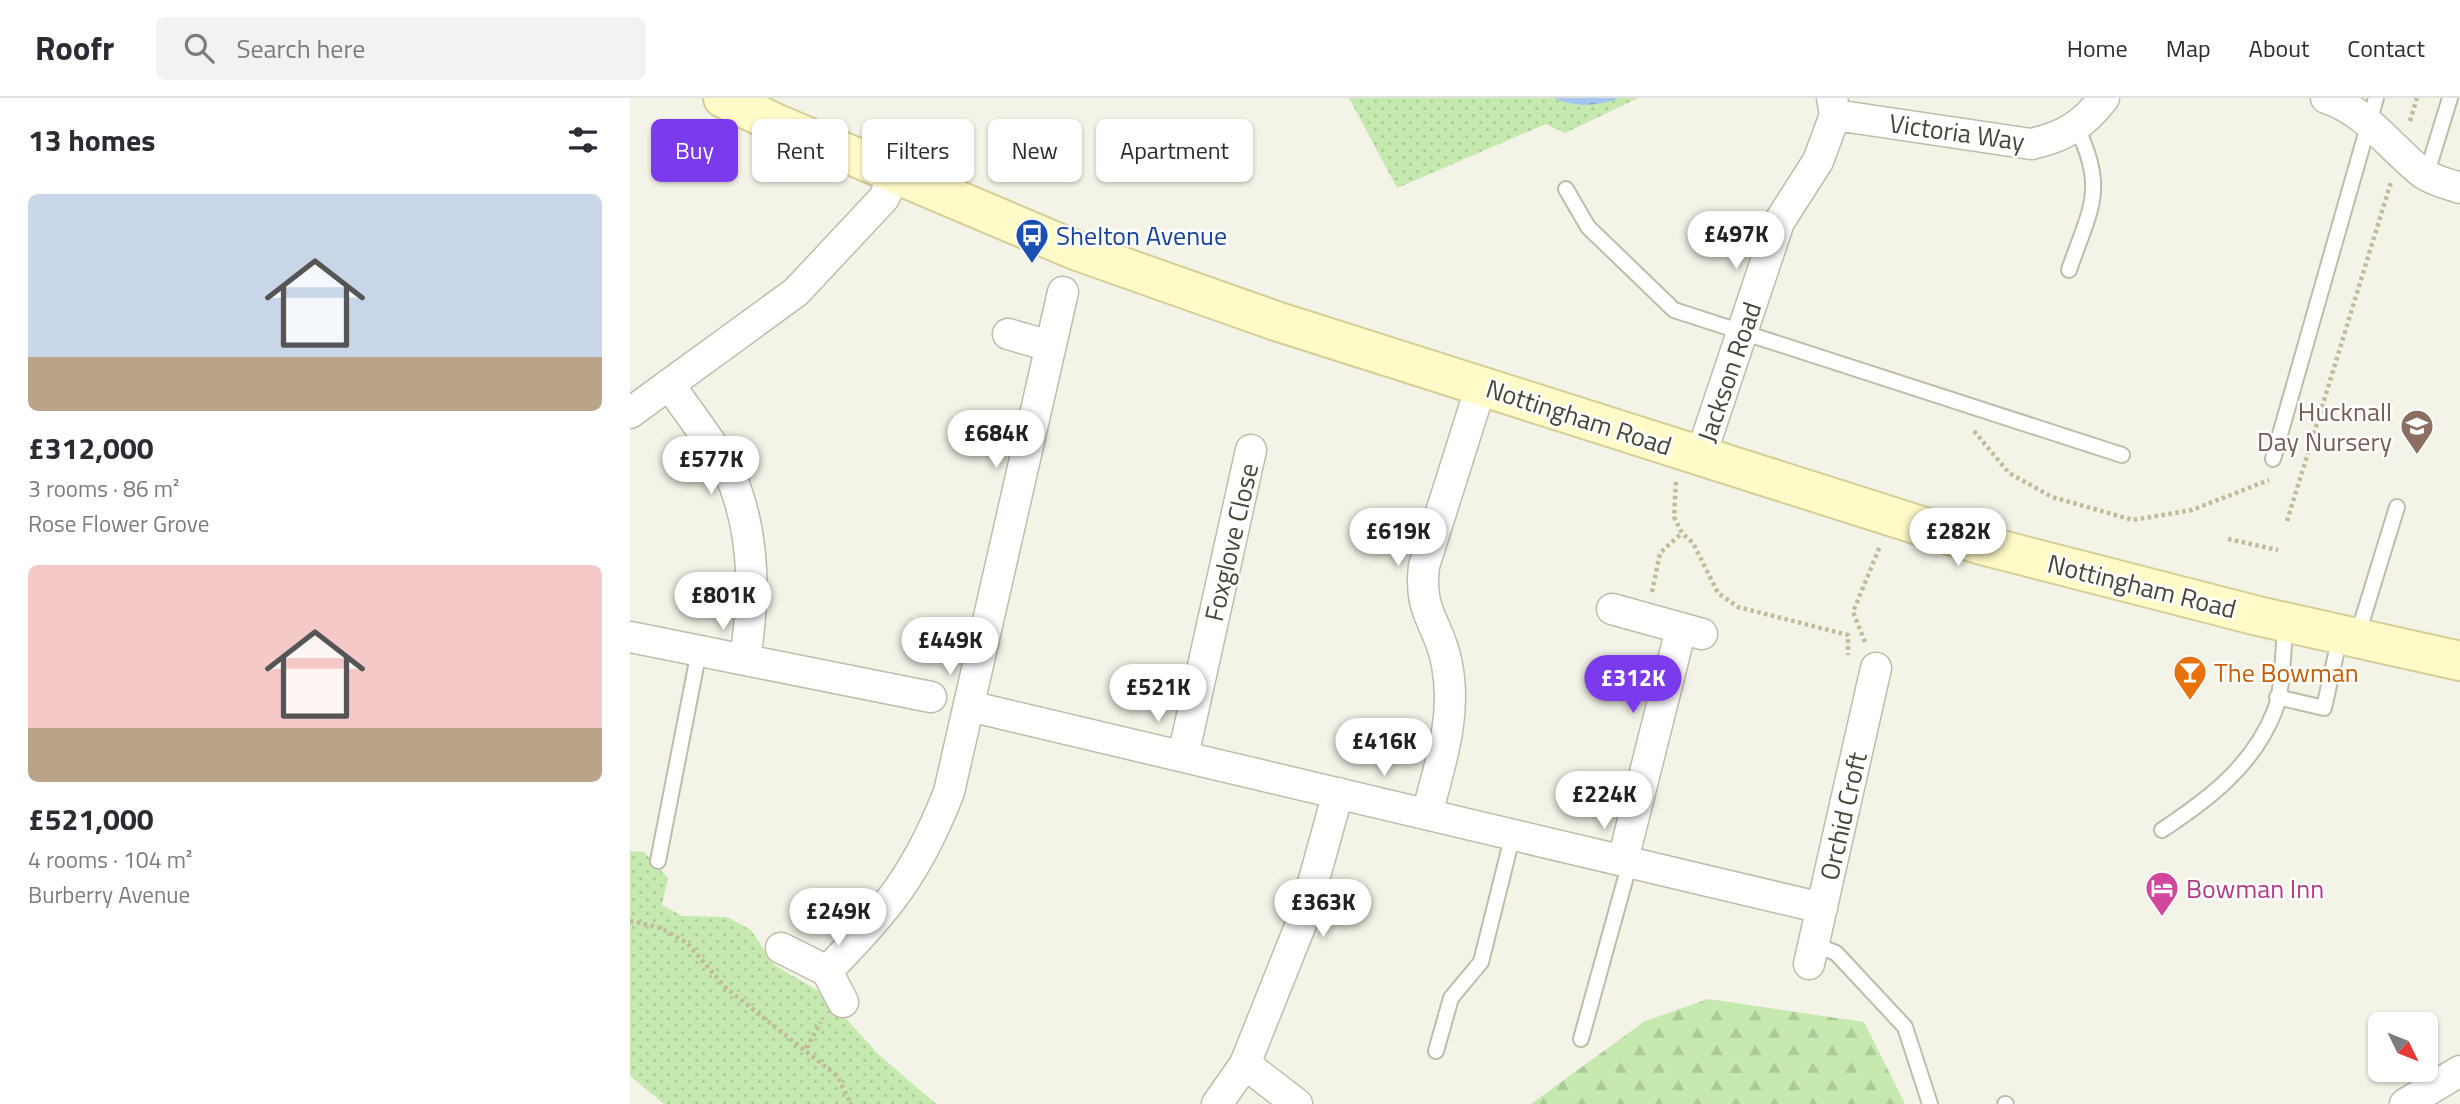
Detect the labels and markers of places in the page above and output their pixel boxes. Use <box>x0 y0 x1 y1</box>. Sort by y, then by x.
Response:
pin: £497K <box>1687 212 1785 271</box>
bus stop icon: Shelton Avenue <box>1013 216 1051 265</box>
place label: Shelton Avenue <box>1056 216 1227 255</box>
place label: Hucknall Day Nursery <box>2257 392 2392 461</box>
school or university icon: Hucknall Day Nursery <box>2398 407 2436 456</box>
pin: £684K <box>947 410 1045 470</box>
pin: £577K <box>662 436 760 496</box>
pin: £619K <box>1349 508 1447 568</box>
pin: £282K <box>1909 508 2007 568</box>
pin: £801K <box>674 573 772 632</box>
pin: £449K <box>901 618 999 677</box>
bar icon: The Bowman <box>2171 653 2209 702</box>
place label: The Bowman <box>2214 653 2359 692</box>
pin: £312K <box>1584 656 1682 715</box>
pin: £521K <box>1109 664 1207 724</box>
pin: £416K <box>1335 718 1433 778</box>
pin: £224K <box>1555 772 1653 831</box>
hotel icon: Bowman Inn <box>2143 869 2181 918</box>
place label: Bowman Inn <box>2186 869 2324 908</box>
pin: £363K <box>1274 880 1372 939</box>
pin: £249K <box>789 888 887 948</box>

